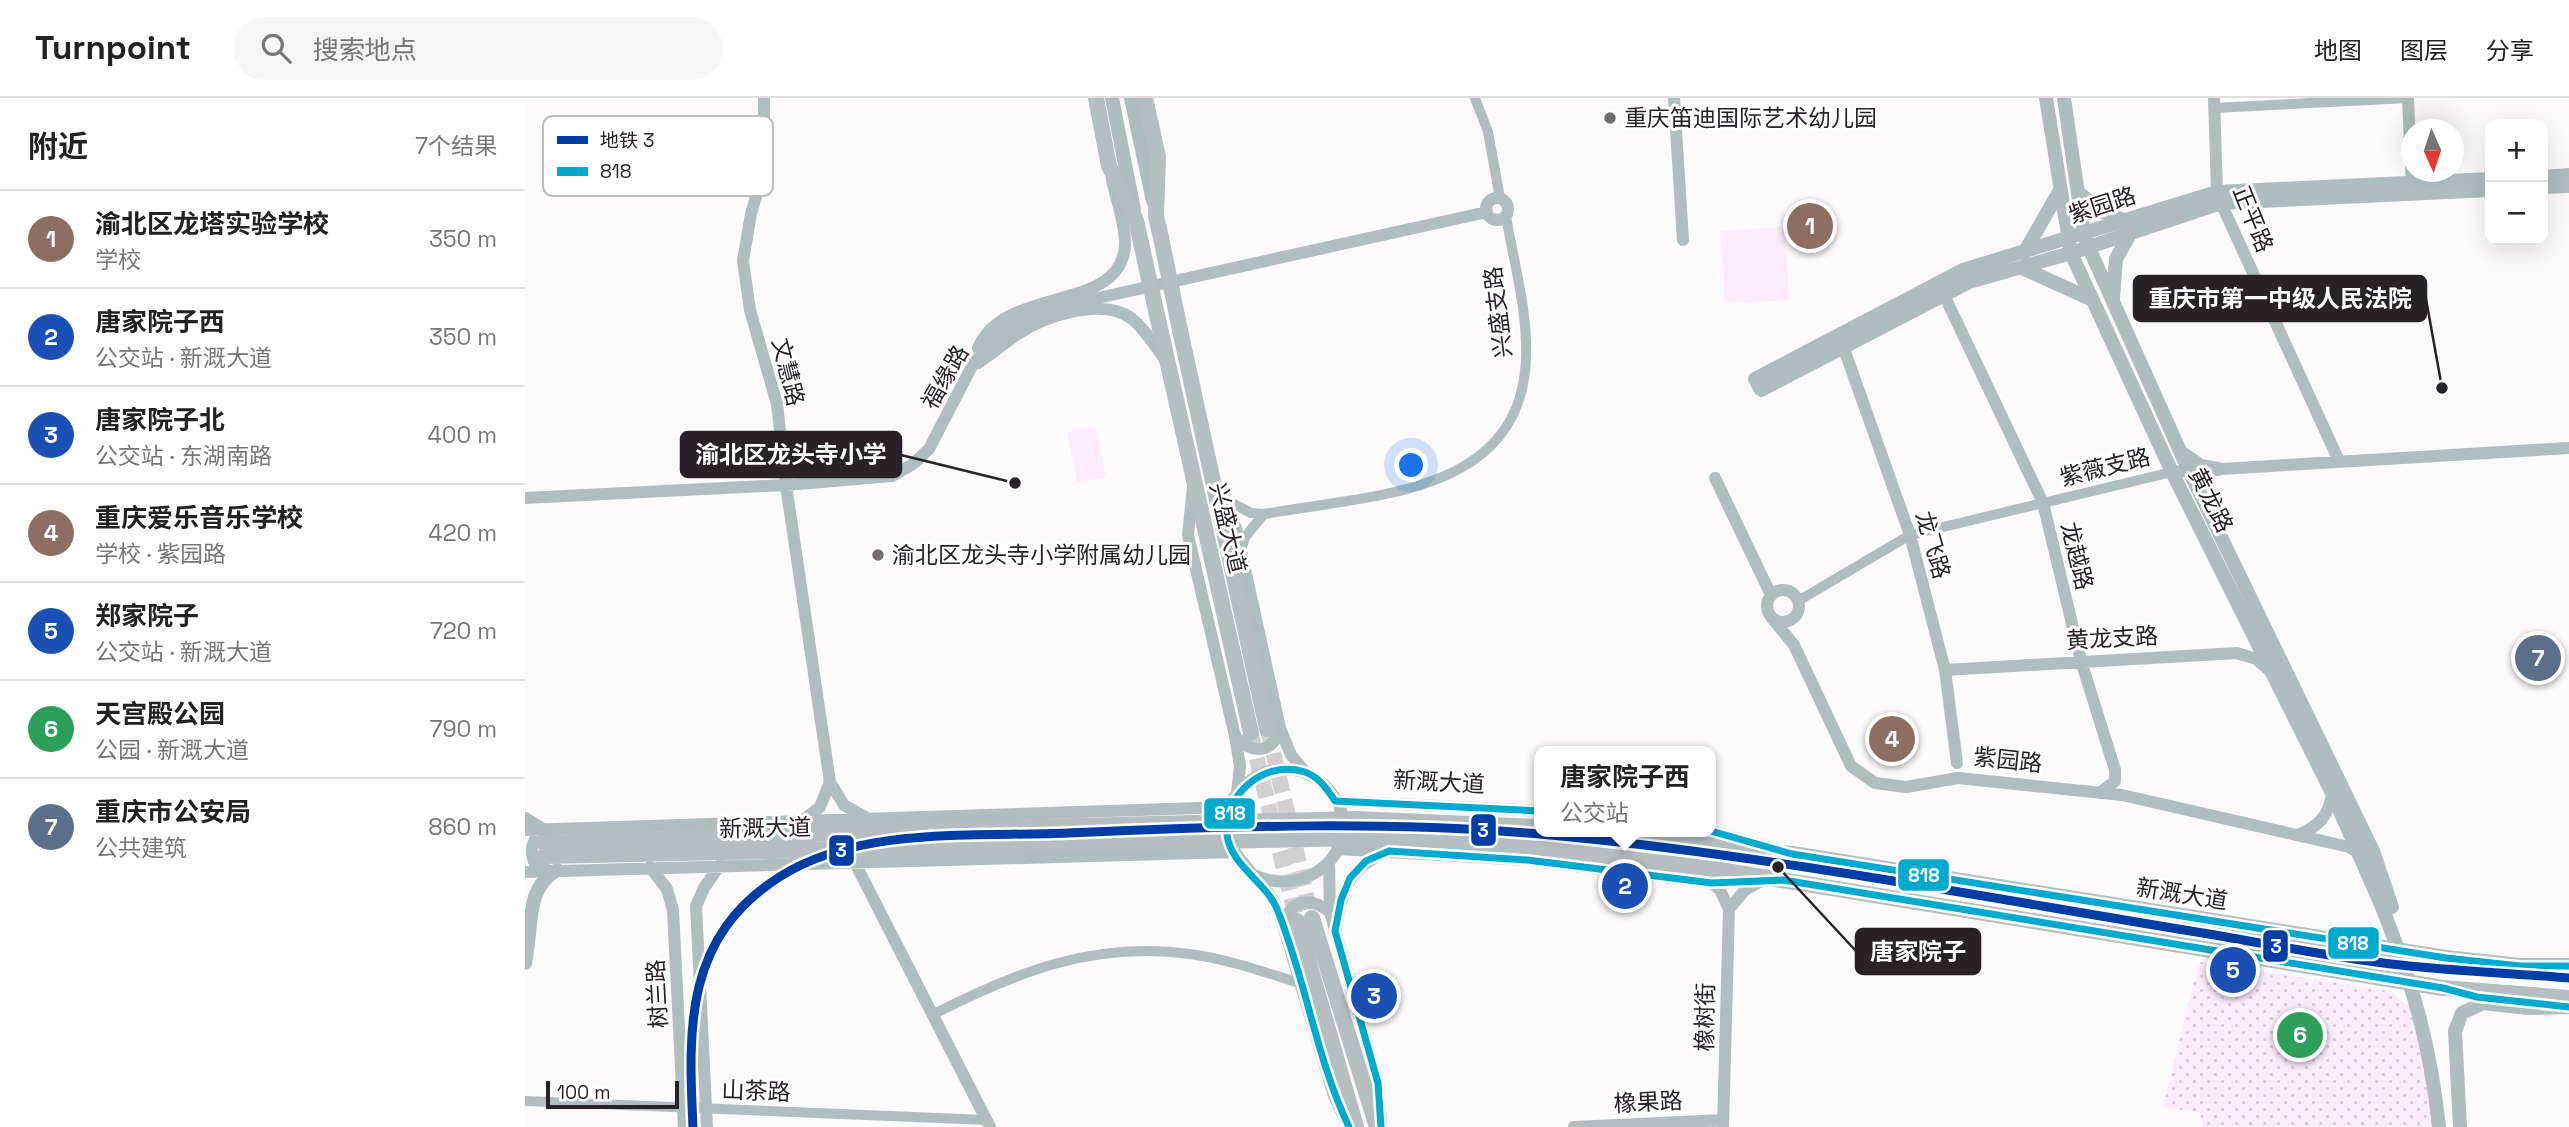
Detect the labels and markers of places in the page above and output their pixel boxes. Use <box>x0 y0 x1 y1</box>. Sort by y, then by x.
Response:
place label: 重庆笛迪国际艺术幼儿园 <box>1624 103 1877 133</box>
marker: 重庆笛迪国际艺术幼儿园 <box>1602 110 1618 126</box>
pin: 1 <box>1787 200 1833 252</box>
callout: 重庆市第一中级人民法院 <box>2134 276 2426 321</box>
callout: 渝北区龙头寺小学 <box>681 432 901 477</box>
place label: 渝北区龙头寺小学附属幼儿园 <box>892 540 1191 570</box>
marker: 渝北区龙头寺小学附属幼儿园 <box>870 547 886 563</box>
pin: 7 <box>2515 632 2561 684</box>
pin: 4 <box>1869 713 1915 765</box>
pin: 2 <box>1602 860 1648 912</box>
callout: 唐家院子 <box>1856 929 1980 974</box>
pin: 5 <box>2210 944 2256 996</box>
pin: 3 <box>1351 970 1397 1022</box>
pin: 6 <box>2277 1009 2323 1061</box>

